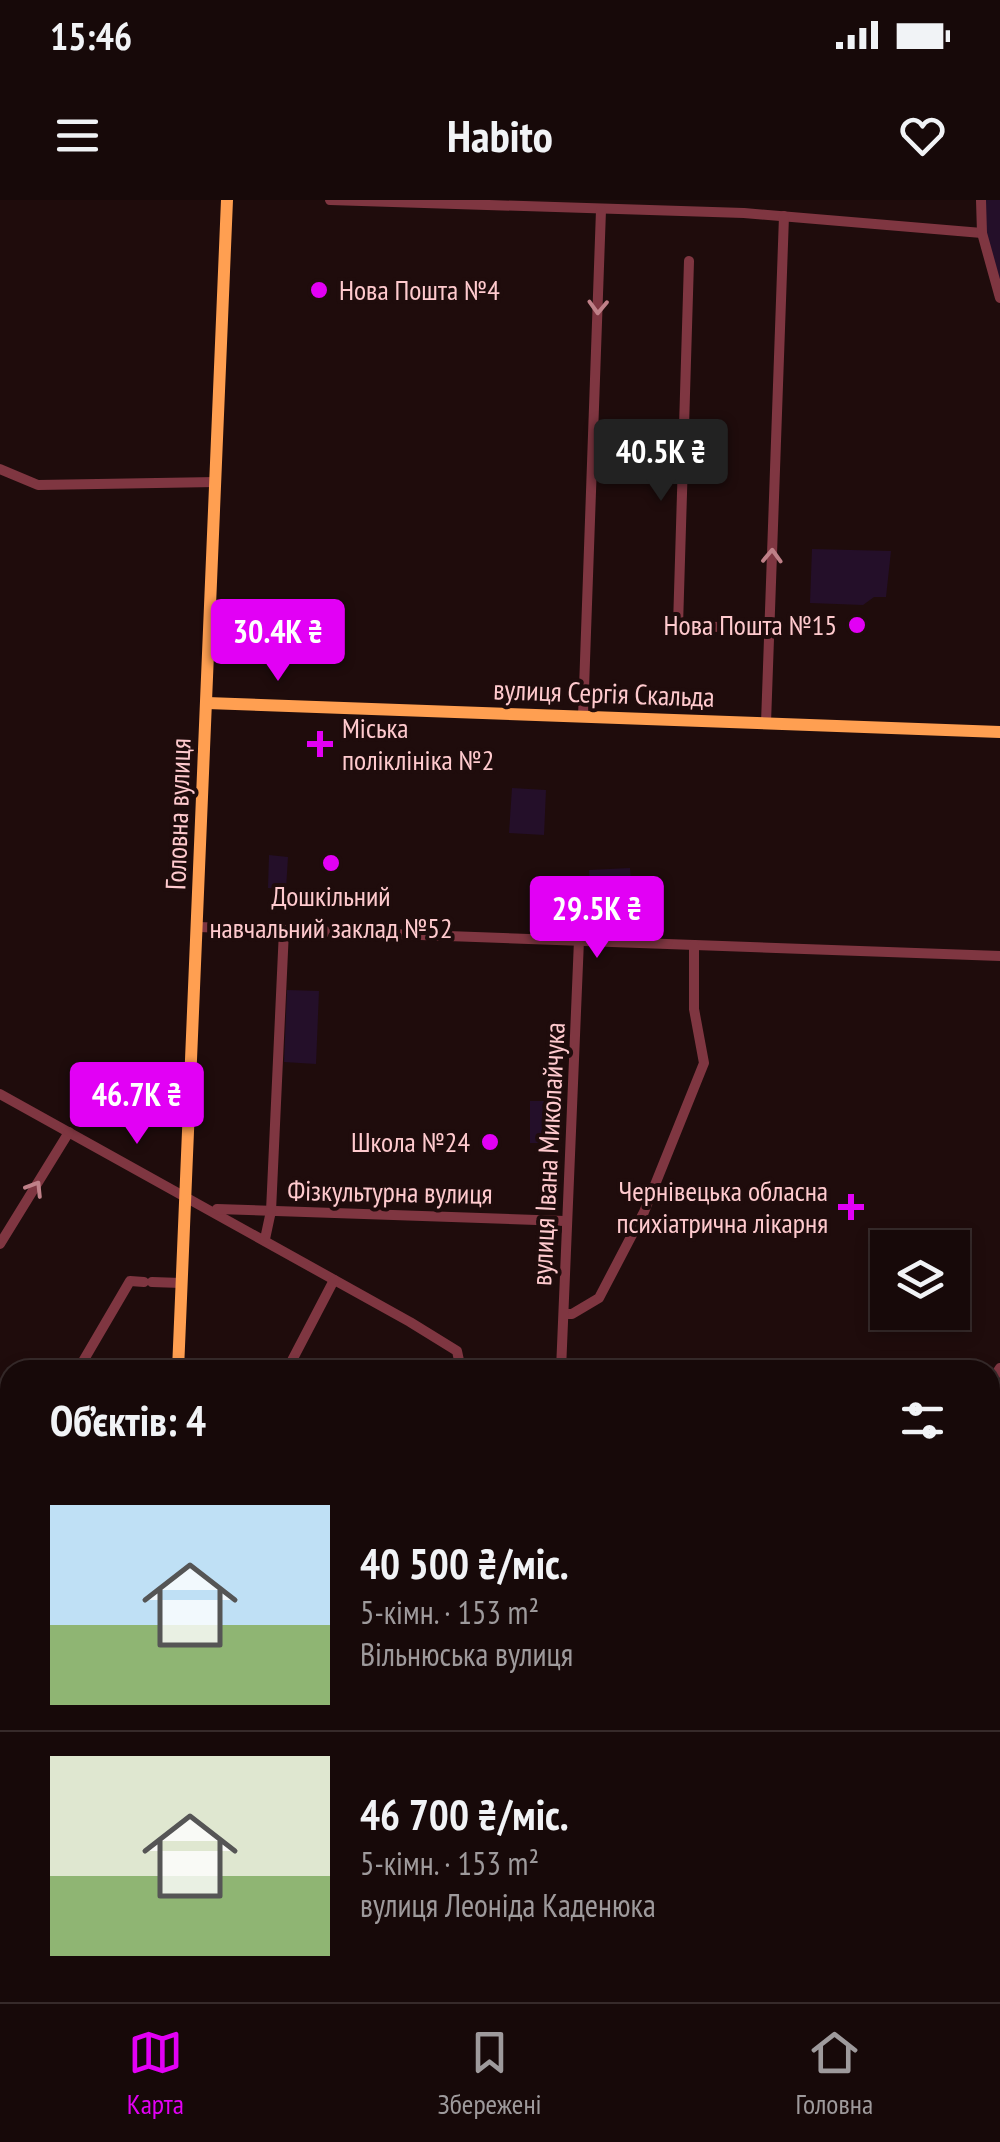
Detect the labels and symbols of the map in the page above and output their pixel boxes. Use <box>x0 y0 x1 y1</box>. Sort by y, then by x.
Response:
place label: Нова Пошта №4 <box>339 271 500 308</box>
marker: Нова Пошта №4 <box>308 279 330 301</box>
one-way arrow <box>587 300 608 316</box>
pin: 40.5K ₴ <box>569 419 753 504</box>
one-way arrow <box>761 547 782 563</box>
pin: 30.4K ₴ <box>186 599 370 684</box>
place label: Нова Пошта №15 <box>664 606 837 643</box>
marker: Нова Пошта №15 <box>846 614 868 636</box>
street label: вулиця Сергія Скальда <box>493 670 715 715</box>
place label: Міська поліклініка №2 <box>342 709 494 778</box>
marker: Міська поліклініка №2 <box>307 731 333 757</box>
street label: Головна вулиця <box>156 737 199 891</box>
marker: Дошкільний навчальний заклад №52 <box>320 852 342 874</box>
pin: 29.5K ₴ <box>505 876 689 961</box>
place label: Дошкільний навчальний заклад №52 <box>209 877 453 946</box>
street label: вулиця Івана Миколайчука <box>522 1021 573 1287</box>
pin: 46.7K ₴ <box>45 1062 229 1147</box>
place label: Школа №24 <box>351 1123 470 1160</box>
marker: Школа №24 <box>479 1131 501 1153</box>
street label: Фізкультурна вулиця <box>287 1171 493 1212</box>
place label: Чернівецька обласна психіатрична лікарня <box>616 1172 828 1241</box>
one-way arrow <box>22 1181 41 1199</box>
marker: Чернівецька обласна психіатрична лікарня <box>838 1194 864 1220</box>

